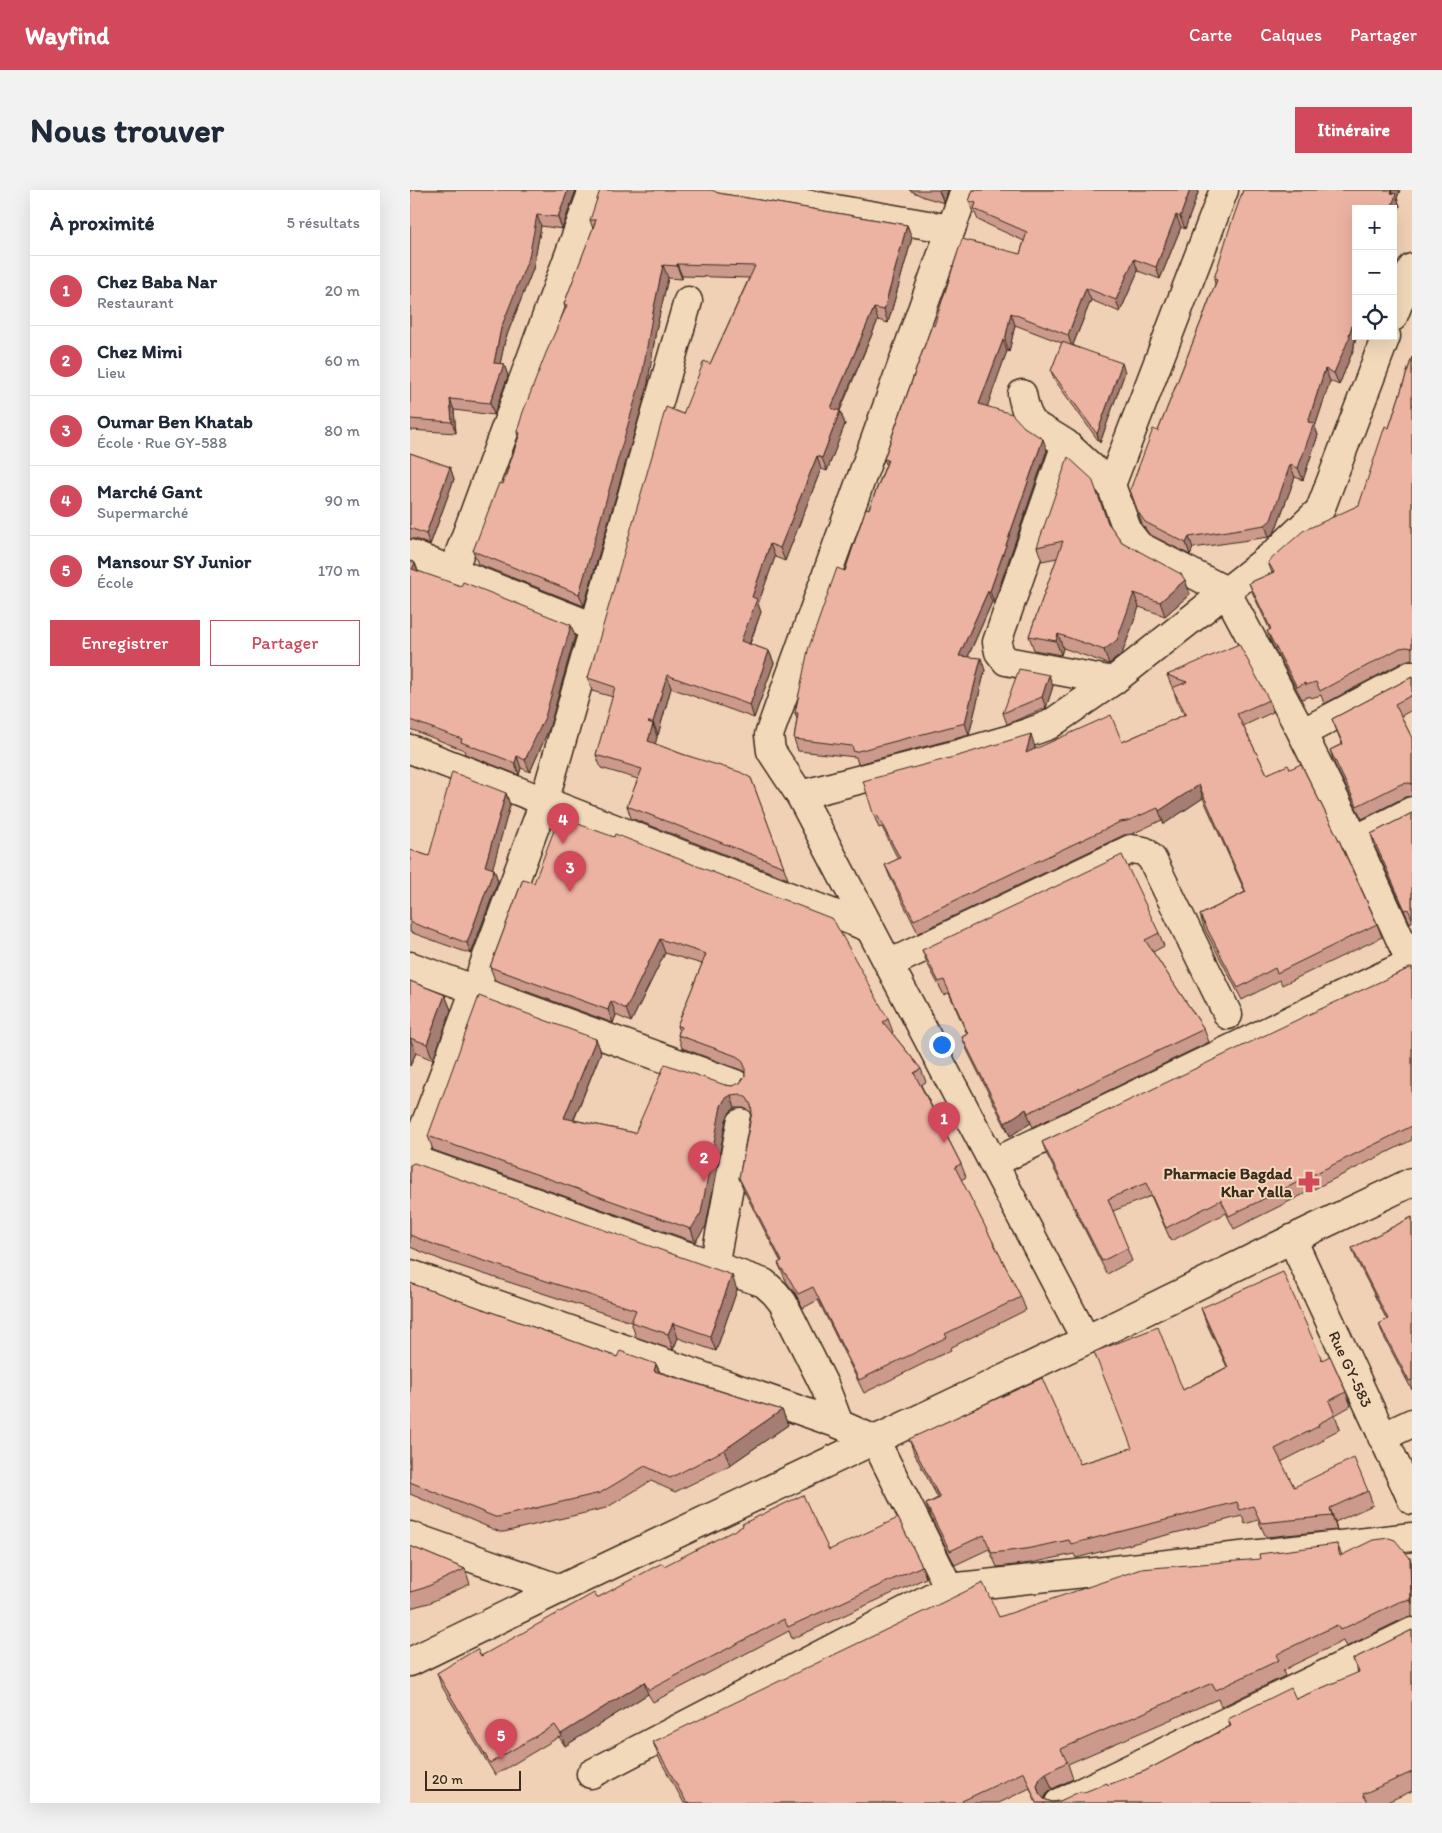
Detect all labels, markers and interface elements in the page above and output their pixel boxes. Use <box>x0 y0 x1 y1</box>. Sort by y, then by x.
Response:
text: Wayfind <box>25 21 109 50</box>
text: Carte <box>1189 24 1232 46</box>
text: Calques <box>1260 24 1322 46</box>
text: Partager <box>1350 24 1417 46</box>
button: Itinéraire <box>1295 107 1412 153</box>
text: Nous trouver <box>30 109 224 151</box>
map controls <box>1352 205 1397 340</box>
button: + <box>1352 205 1397 250</box>
text: À proximité <box>50 210 155 235</box>
text: 5 résultats <box>286 213 360 232</box>
button: − <box>1352 250 1397 295</box>
text: Chez Baba Nar <box>97 270 217 293</box>
text: 1 <box>62 281 70 300</box>
text: 20 m <box>325 281 360 300</box>
text: Restaurant <box>97 293 174 312</box>
button: locate <box>1352 295 1397 340</box>
text: Chez Mimi <box>97 340 182 363</box>
text: 2 <box>62 351 70 370</box>
text: 60 m <box>325 351 360 370</box>
text: Lieu <box>97 363 126 382</box>
text: Oumar Ben Khatab <box>97 410 253 433</box>
text: 3 <box>62 421 70 440</box>
text: 80 m <box>324 421 360 440</box>
text: École · Rue GY-588 <box>97 433 227 452</box>
text: Marché Gant <box>97 480 202 503</box>
text: 4 <box>61 491 71 510</box>
text: 90 m <box>325 491 360 510</box>
text: Supermarché <box>97 503 189 522</box>
text: Mansour SY Junior <box>97 550 251 573</box>
text: 5 <box>62 561 70 580</box>
text: 170 m <box>318 561 360 580</box>
text: École <box>97 573 134 592</box>
button: Enregistrer <box>50 620 200 666</box>
button: Partager <box>210 620 360 666</box>
pin: 4 <box>547 803 579 844</box>
pin: 3 <box>554 851 586 892</box>
your location <box>929 1032 955 1058</box>
pin: 1 <box>928 1102 960 1143</box>
pin: 2 <box>688 1141 720 1182</box>
place label: Pharmacie Bagdad Khar Yalla <box>1164 1164 1293 1201</box>
pharmacy icon: Pharmacie Bagdad Khar Yalla <box>1296 1169 1322 1195</box>
street label: Rue GY-583 <box>1325 1328 1377 1411</box>
pin: 5 <box>485 1719 517 1760</box>
scale bar <box>425 1768 521 1791</box>
text: 20 m <box>432 1771 463 1788</box>

